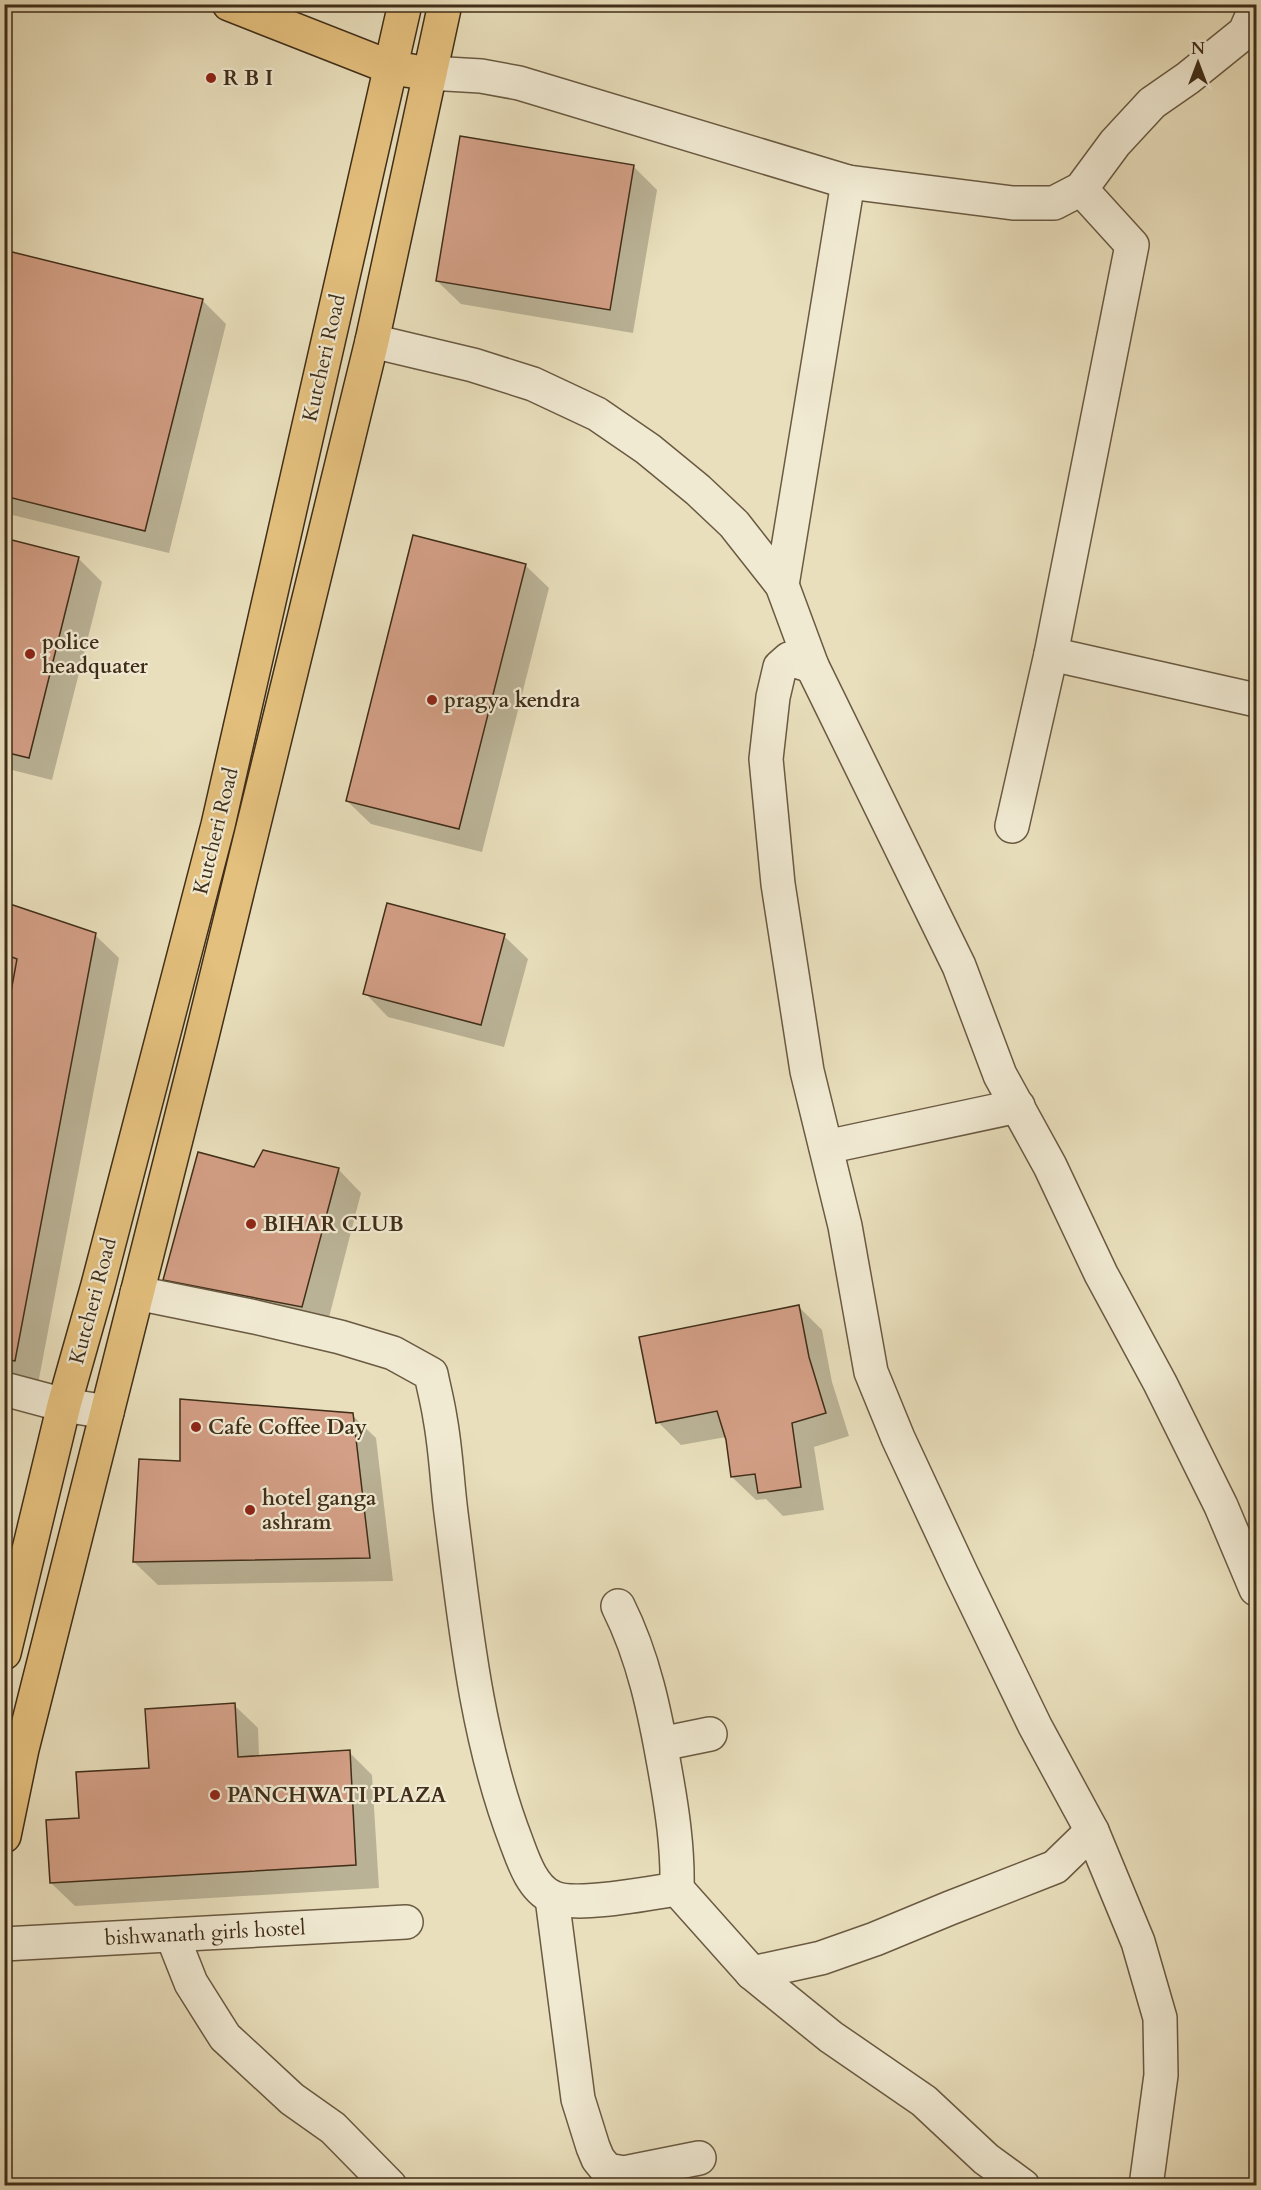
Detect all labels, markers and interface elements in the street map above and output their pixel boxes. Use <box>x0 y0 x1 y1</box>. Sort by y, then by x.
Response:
north arrow <box>1168 33 1228 93</box>
text: N <box>1191 38 1205 60</box>
place label: R B I <box>223 64 273 93</box>
marker: R B I <box>204 71 218 85</box>
street label: Kutcheri Road <box>295 292 353 424</box>
place label: police headquater <box>42 628 148 681</box>
marker: police headquater <box>23 647 37 661</box>
place label: pragya kendra <box>444 686 581 715</box>
marker: pragya kendra <box>425 693 439 707</box>
street label: Kutcheri Road <box>186 765 246 897</box>
place label: BIHAR CLUB <box>263 1210 404 1239</box>
marker: BIHAR CLUB <box>244 1217 258 1231</box>
street label: Kutcheri Road <box>62 1235 124 1367</box>
place label: Cafe Coffee Day <box>208 1413 367 1442</box>
marker: Cafe Coffee Day <box>189 1420 203 1434</box>
place label: hotel ganga ashram <box>262 1484 377 1537</box>
marker: hotel ganga ashram <box>243 1503 257 1517</box>
place label: PANCHWATI PLAZA <box>227 1781 446 1810</box>
marker: PANCHWATI PLAZA <box>208 1788 222 1802</box>
street label: bishwanath girls hostel <box>104 1913 306 1953</box>

